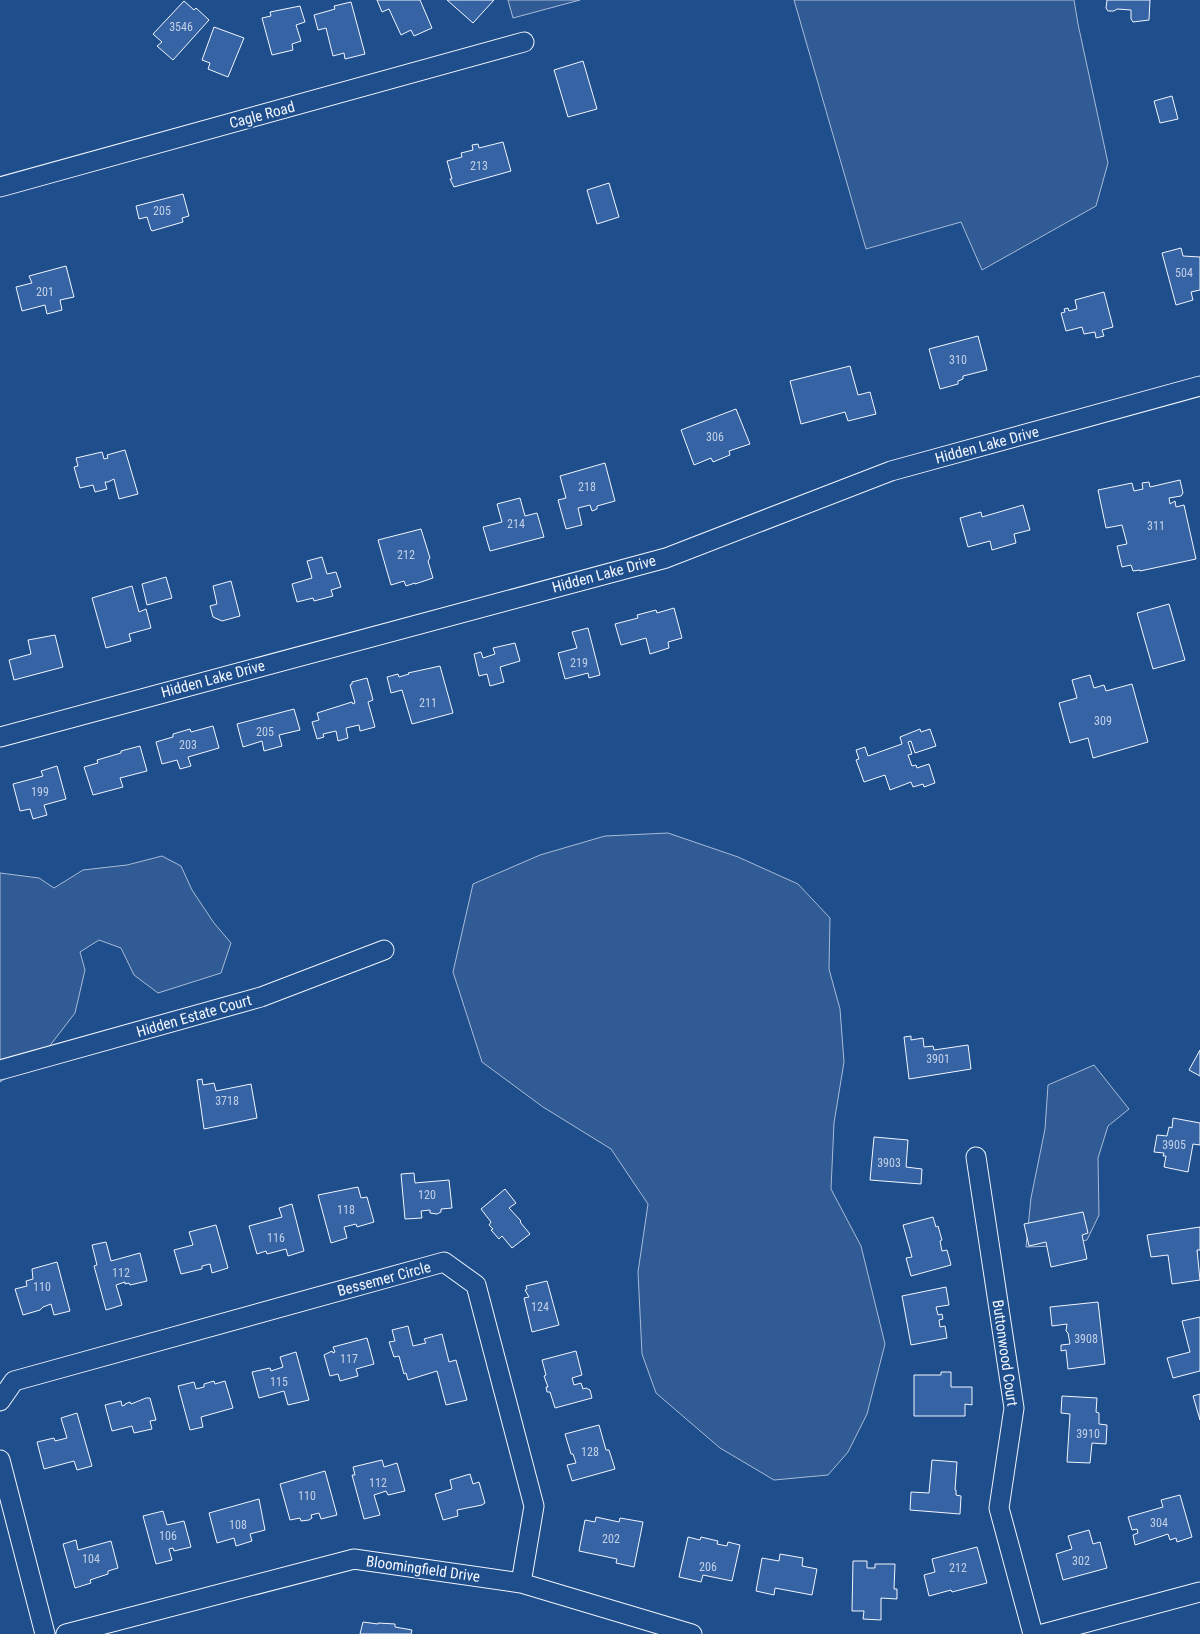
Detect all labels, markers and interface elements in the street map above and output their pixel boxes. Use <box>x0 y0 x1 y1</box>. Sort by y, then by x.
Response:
house number: 3546 <box>169 20 193 34</box>
street label: Cagle Road <box>227 98 297 132</box>
house number: 213 <box>470 159 488 173</box>
house number: 205 <box>153 204 171 218</box>
house number: 504 <box>1175 266 1193 280</box>
house number: 201 <box>36 285 54 299</box>
house number: 310 <box>949 353 967 367</box>
street label: Hidden Lake Drive <box>933 422 1041 468</box>
house number: 306 <box>706 430 724 444</box>
house number: 218 <box>578 480 596 494</box>
house number: 214 <box>507 517 525 531</box>
house number: 311 <box>1147 519 1165 533</box>
house number: 212 <box>397 548 415 562</box>
street label: Hidden Lake Drive <box>550 551 658 597</box>
street label: Hidden Lake Drive <box>159 656 267 702</box>
house number: 219 <box>570 656 588 670</box>
house number: 211 <box>419 696 437 710</box>
house number: 309 <box>1094 714 1112 728</box>
house number: 205 <box>256 725 274 739</box>
house number: 203 <box>179 738 197 752</box>
house number: 199 <box>31 785 49 799</box>
street label: Hidden Estate Court <box>134 991 254 1041</box>
house number: 3901 <box>926 1052 950 1066</box>
house number: 3718 <box>215 1094 239 1108</box>
house number: 3905 <box>1162 1138 1186 1152</box>
house number: 3903 <box>877 1156 901 1170</box>
house number: 120 <box>418 1188 436 1202</box>
house number: 118 <box>337 1203 355 1217</box>
house number: 116 <box>267 1231 285 1245</box>
street label: Bessemer Circle <box>335 1258 433 1300</box>
house number: 112 <box>112 1266 130 1280</box>
house number: 110 <box>33 1280 51 1294</box>
street label: Buttonwood Court <box>989 1299 1021 1407</box>
house number: 124 <box>531 1300 549 1314</box>
house number: 3908 <box>1074 1332 1098 1346</box>
house number: 117 <box>340 1352 358 1366</box>
house number: 115 <box>270 1375 288 1389</box>
house number: 3910 <box>1076 1427 1100 1441</box>
house number: 128 <box>581 1445 599 1459</box>
house number: 112 <box>369 1476 387 1490</box>
house number: 110 <box>298 1489 316 1503</box>
house number: 304 <box>1150 1516 1168 1530</box>
house number: 108 <box>229 1518 247 1532</box>
house number: 106 <box>159 1529 177 1543</box>
house number: 202 <box>602 1532 620 1546</box>
house number: 104 <box>82 1552 100 1566</box>
street label: Bloomingfield Drive <box>365 1552 481 1586</box>
house number: 302 <box>1072 1554 1090 1568</box>
house number: 206 <box>699 1560 717 1574</box>
house number: 212 <box>949 1561 967 1575</box>

